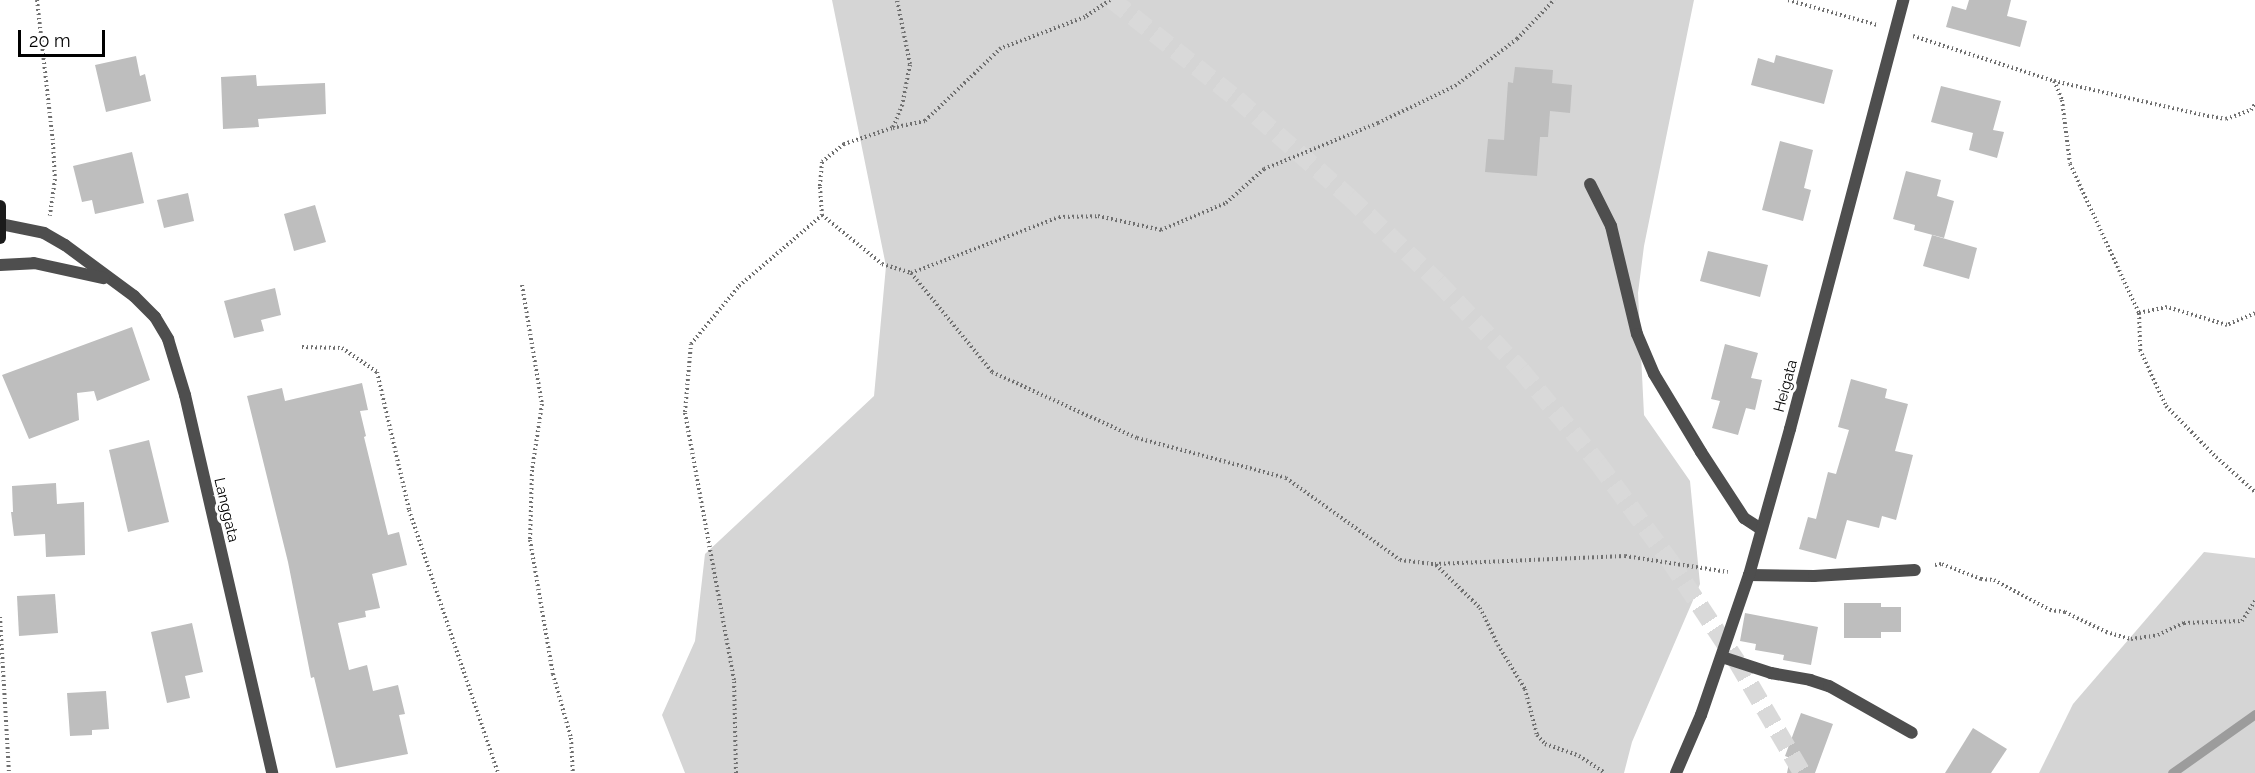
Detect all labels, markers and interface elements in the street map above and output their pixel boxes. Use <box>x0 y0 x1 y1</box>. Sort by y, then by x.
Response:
scale bar <box>21 18 108 56</box>
text: 20 m <box>29 30 71 51</box>
street label: Heigata <box>1770 358 1802 414</box>
street label: Langgata <box>210 476 242 544</box>

